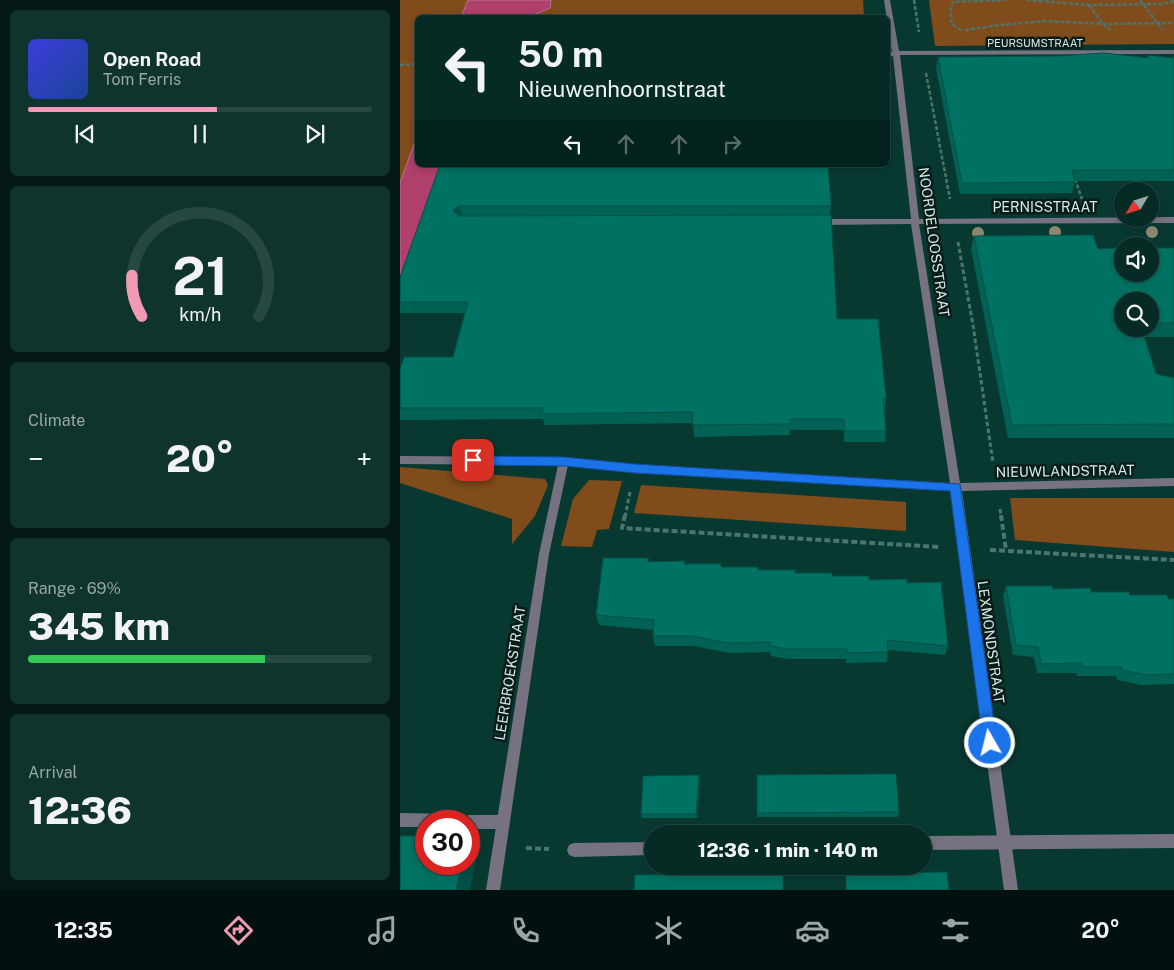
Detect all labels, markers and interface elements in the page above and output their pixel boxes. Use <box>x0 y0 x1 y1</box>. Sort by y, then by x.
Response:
text: 50 m <box>518 34 603 75</box>
icon: left <box>435 35 500 100</box>
street label: PEURSUMSTRAAT <box>987 37 1083 49</box>
text: Open Road <box>103 48 201 70</box>
text: Tom Ferris <box>103 70 181 89</box>
text: Nieuwenhoornstraat <box>518 76 726 102</box>
icon: previous <box>71 120 99 148</box>
icon: pause <box>186 120 214 148</box>
icon: next <box>301 120 329 148</box>
icon: left <box>559 130 587 158</box>
icon: ahead <box>612 130 640 158</box>
icon: ahead <box>665 130 693 158</box>
icon: right <box>718 130 746 158</box>
street label: NOORDELOOSSTRAAT <box>916 166 952 318</box>
north arrow <box>1114 182 1159 228</box>
map controls <box>1114 182 1159 337</box>
street label: PERNISSTRAAT <box>992 199 1098 215</box>
button: sound <box>1114 237 1159 282</box>
text: 21 <box>172 246 228 307</box>
button: search <box>1114 292 1159 337</box>
text: km/h <box>179 304 221 325</box>
text: Climate <box>28 411 85 430</box>
text: 20° <box>166 436 234 481</box>
pin <box>452 439 494 481</box>
text: − <box>28 442 44 475</box>
text: + <box>356 442 372 475</box>
icon: arrive <box>459 446 487 474</box>
street label: NIEUWLANDSTRAAT <box>995 462 1135 480</box>
text: Range · 69% <box>28 579 121 598</box>
street label: LEXMONDSTRAAT <box>974 580 1008 704</box>
text: 345 km <box>28 604 170 649</box>
street label: LEERBROEKSTRAAT <box>491 605 529 741</box>
position arrow <box>963 716 1015 768</box>
text: Arrival <box>28 763 77 782</box>
text: 12:36 <box>28 788 132 833</box>
speed limit sign: 30 <box>415 810 480 875</box>
text: 12:36 · 1 min · 140 m <box>698 839 878 861</box>
icon: directions <box>221 913 256 948</box>
icon: music <box>365 913 400 948</box>
icon: phone <box>508 913 543 948</box>
icon: climate <box>651 913 686 948</box>
icon: car <box>795 913 830 948</box>
icon: filters <box>938 913 973 948</box>
text: 12:35 <box>54 917 113 943</box>
text: 20° <box>1081 917 1120 943</box>

